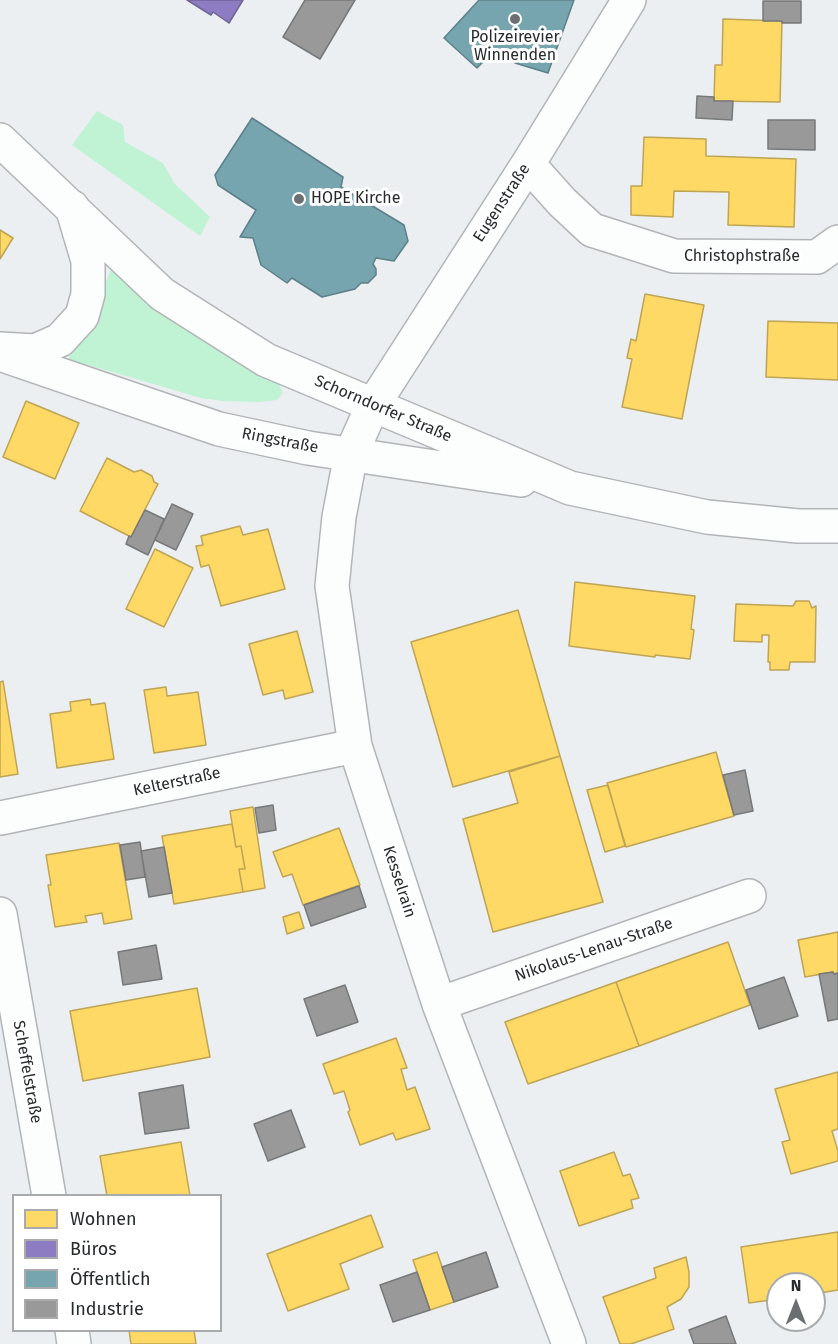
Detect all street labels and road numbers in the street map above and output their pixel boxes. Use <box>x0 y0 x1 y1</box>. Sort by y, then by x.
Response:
street label: Eugenstraße <box>470 160 534 246</box>
street label: Christophstraße <box>684 247 800 267</box>
street label: Schorndorfer Straße <box>312 371 454 447</box>
street label: Ringstraße <box>240 424 320 458</box>
street label: Kelterstraße <box>132 763 222 801</box>
street label: Kesselrain <box>378 844 420 920</box>
street label: Nikolaus-Lenau-Straße <box>513 914 675 986</box>
street label: Scheffelstraße <box>8 1019 46 1125</box>

